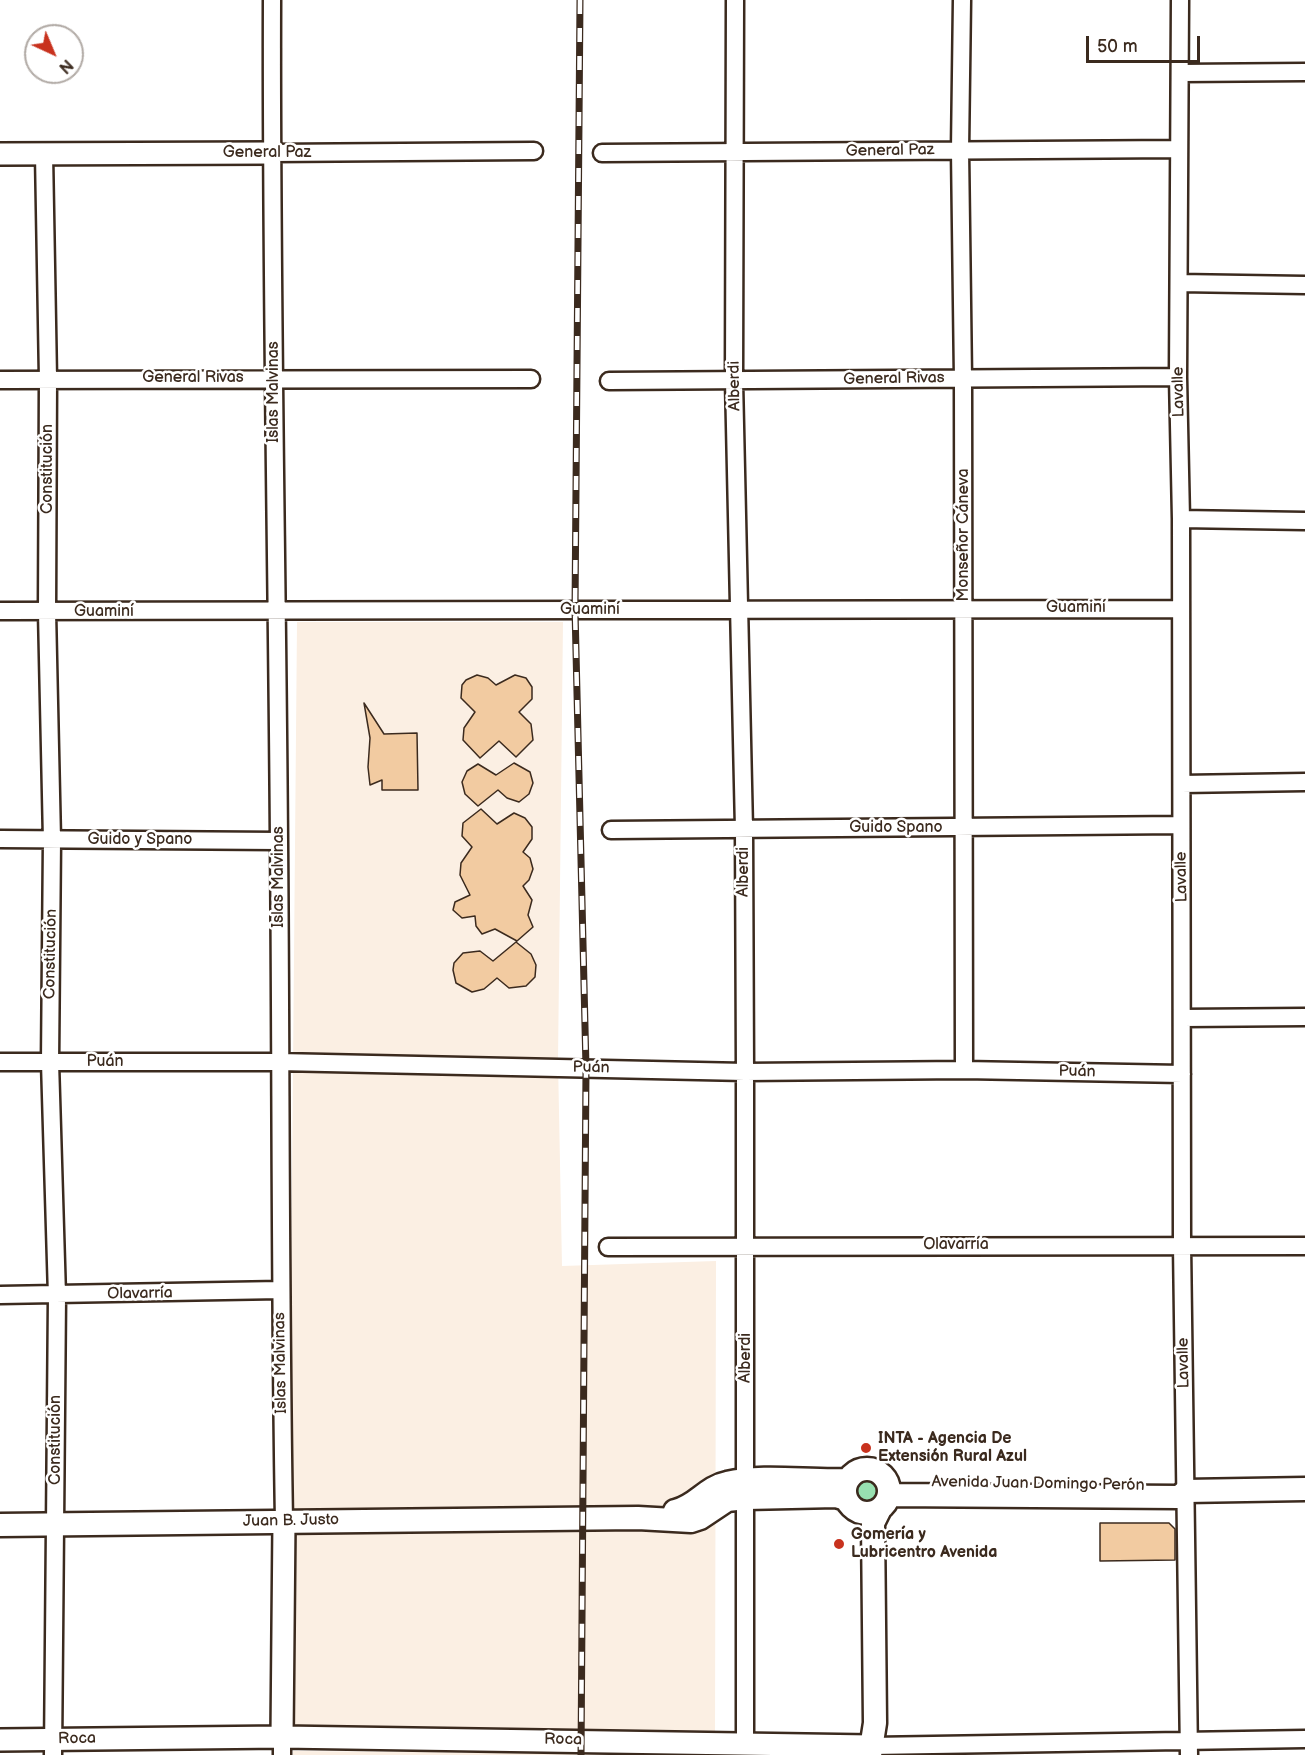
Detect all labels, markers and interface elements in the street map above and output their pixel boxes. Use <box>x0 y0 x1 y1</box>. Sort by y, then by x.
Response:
north arrow <box>24 24 84 84</box>
scale bar <box>1089 24 1203 62</box>
text: 50 m <box>1097 36 1138 57</box>
text: N <box>55 55 76 77</box>
street label: General Paz <box>846 141 934 161</box>
street label: General Paz <box>223 143 311 163</box>
street label: Islas Malvinas <box>264 341 284 443</box>
street label: Alberdi <box>725 361 745 411</box>
street label: Lavalle <box>1169 366 1189 418</box>
street label: General Rivas <box>142 368 244 388</box>
street label: General Rivas <box>843 369 945 389</box>
street label: Constitución <box>38 424 58 514</box>
street label: Monseñor Cáneva <box>954 469 974 601</box>
street label: Guaminí <box>1046 598 1106 618</box>
street label: Guaminí <box>560 600 620 620</box>
street label: Guaminí <box>74 602 134 622</box>
street label: Guido Spano <box>849 818 943 838</box>
street label: Islas Malvinas <box>269 826 289 928</box>
street label: Guido y Spano <box>88 830 192 850</box>
street label: Alberdi <box>734 847 754 897</box>
street label: Lavalle <box>1172 851 1192 903</box>
street label: Constitución <box>41 909 61 999</box>
street label: Puán <box>86 1052 124 1072</box>
street label: Puán <box>572 1058 610 1078</box>
street label: Puán <box>1058 1062 1096 1082</box>
street label: Olavarría <box>923 1235 989 1255</box>
street label: Olavarría <box>107 1284 173 1304</box>
street label: Islas Malvinas <box>271 1312 291 1414</box>
street label: Alberdi <box>736 1333 756 1383</box>
street label: Lavalle <box>1174 1337 1194 1389</box>
street label: Constitución <box>46 1395 66 1485</box>
place label: INTA - Agencia De Extensión Rural Azul <box>878 1429 1027 1467</box>
marker: INTA - Agencia De Extensión Rural Azul <box>859 1441 873 1455</box>
street label: Avenida Juan Domingo Perón <box>931 1473 1145 1495</box>
street label: Juan B. Justo <box>243 1511 339 1531</box>
place label: Gomería y Lubricentro Avenida <box>851 1525 997 1563</box>
marker: Gomería y Lubricentro Avenida <box>832 1537 846 1551</box>
street label: Roca <box>58 1729 96 1749</box>
street label: Roca <box>544 1730 582 1750</box>

